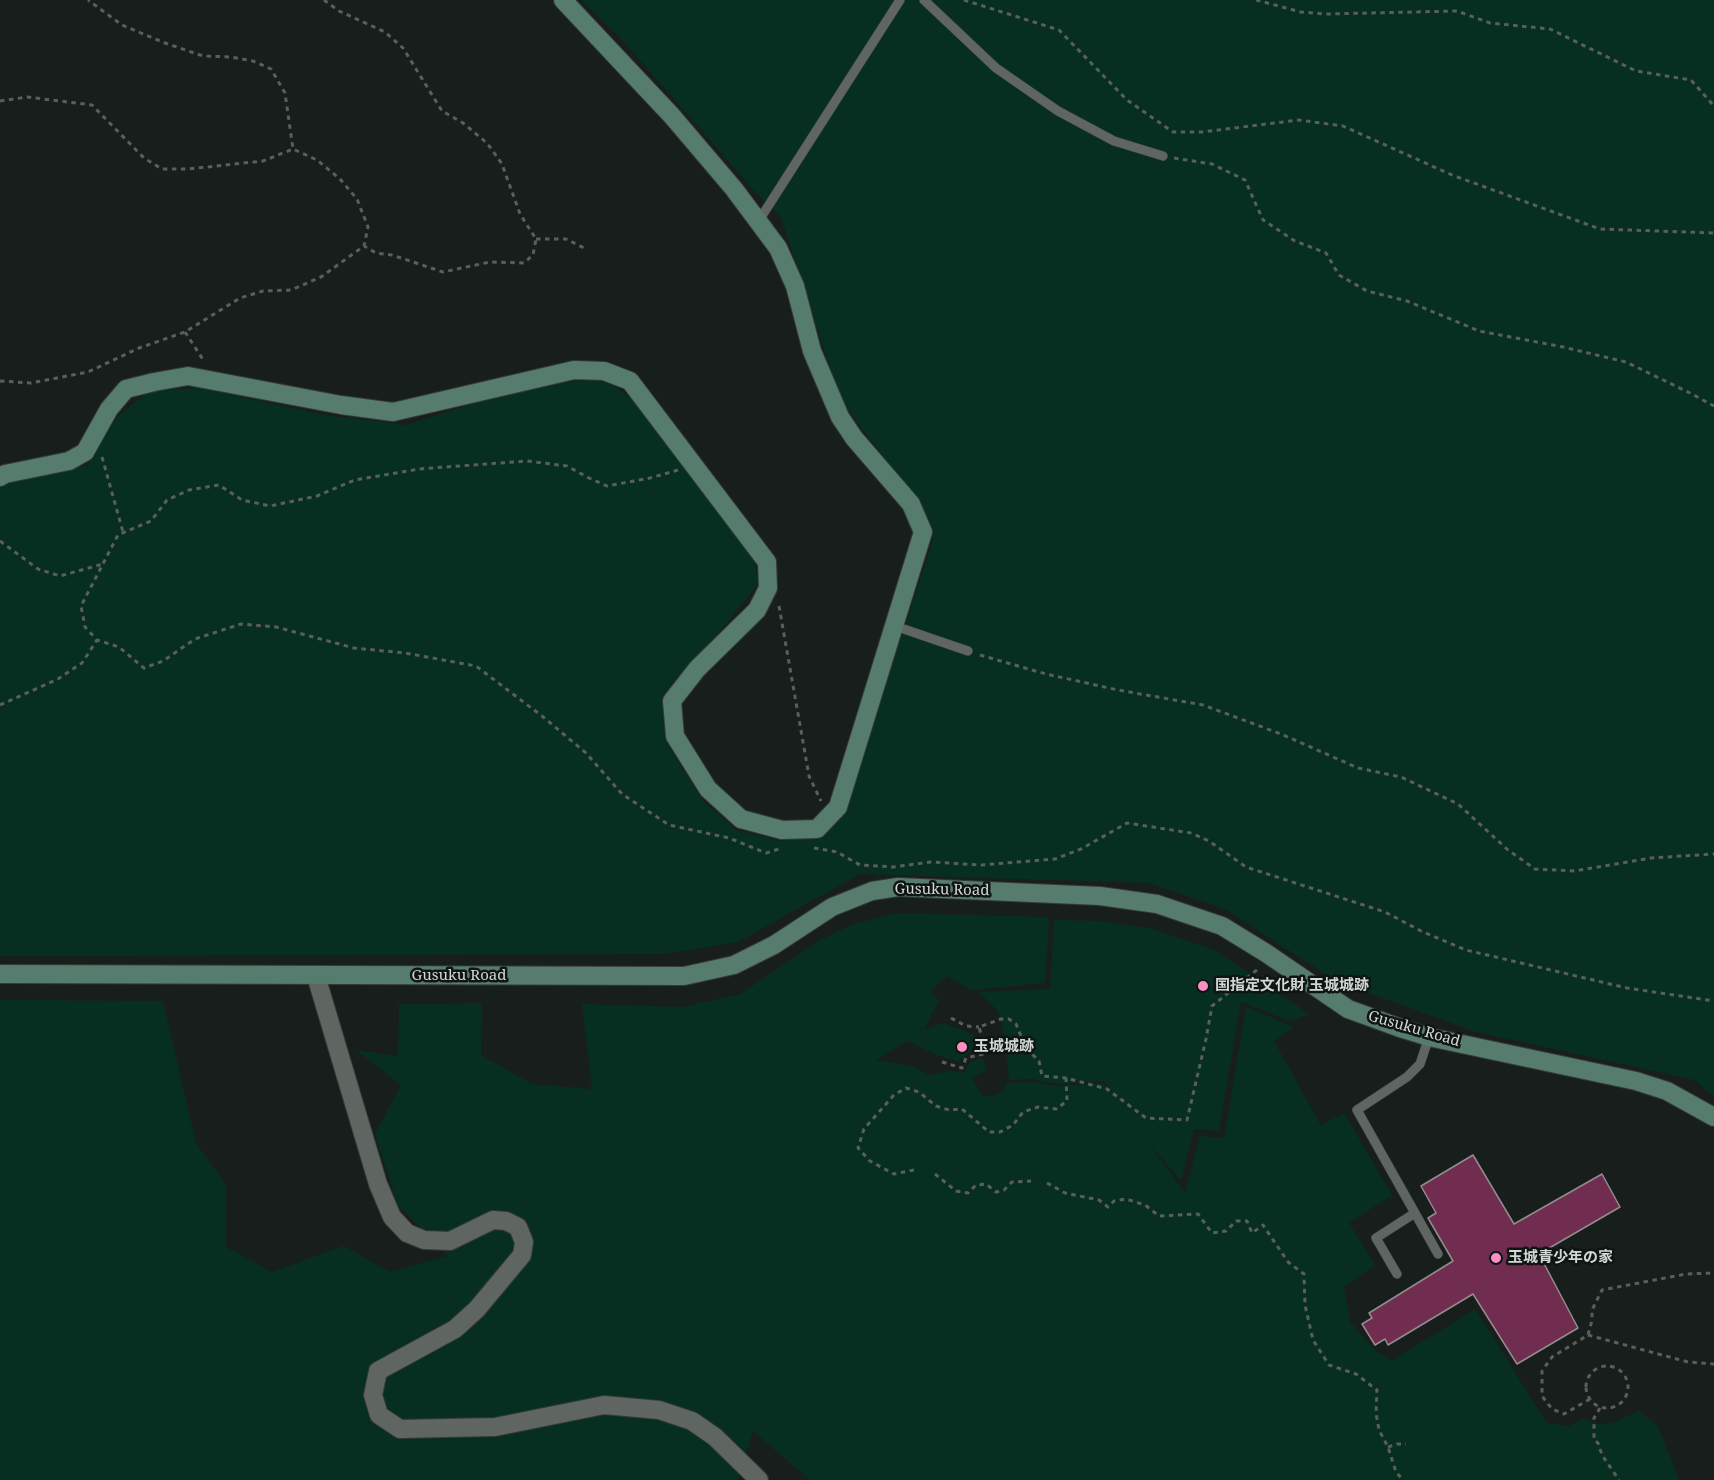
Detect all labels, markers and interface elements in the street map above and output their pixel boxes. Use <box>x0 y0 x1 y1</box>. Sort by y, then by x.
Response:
street label: Gusuku Road <box>894 880 990 900</box>
street label: Gusuku Road <box>412 967 506 985</box>
place label: 国指定文化財 玉城城跡 <box>1215 977 1369 995</box>
marker: 国指定文化財 玉城城跡 <box>1196 979 1210 993</box>
street label: Gusuku Road <box>1366 1007 1462 1051</box>
place label: 玉城城跡 <box>974 1038 1034 1056</box>
marker: 玉城城跡 <box>955 1040 969 1054</box>
place label: 玉城青少年の家 <box>1508 1249 1613 1267</box>
marker: 玉城青少年の家 <box>1489 1251 1503 1265</box>

